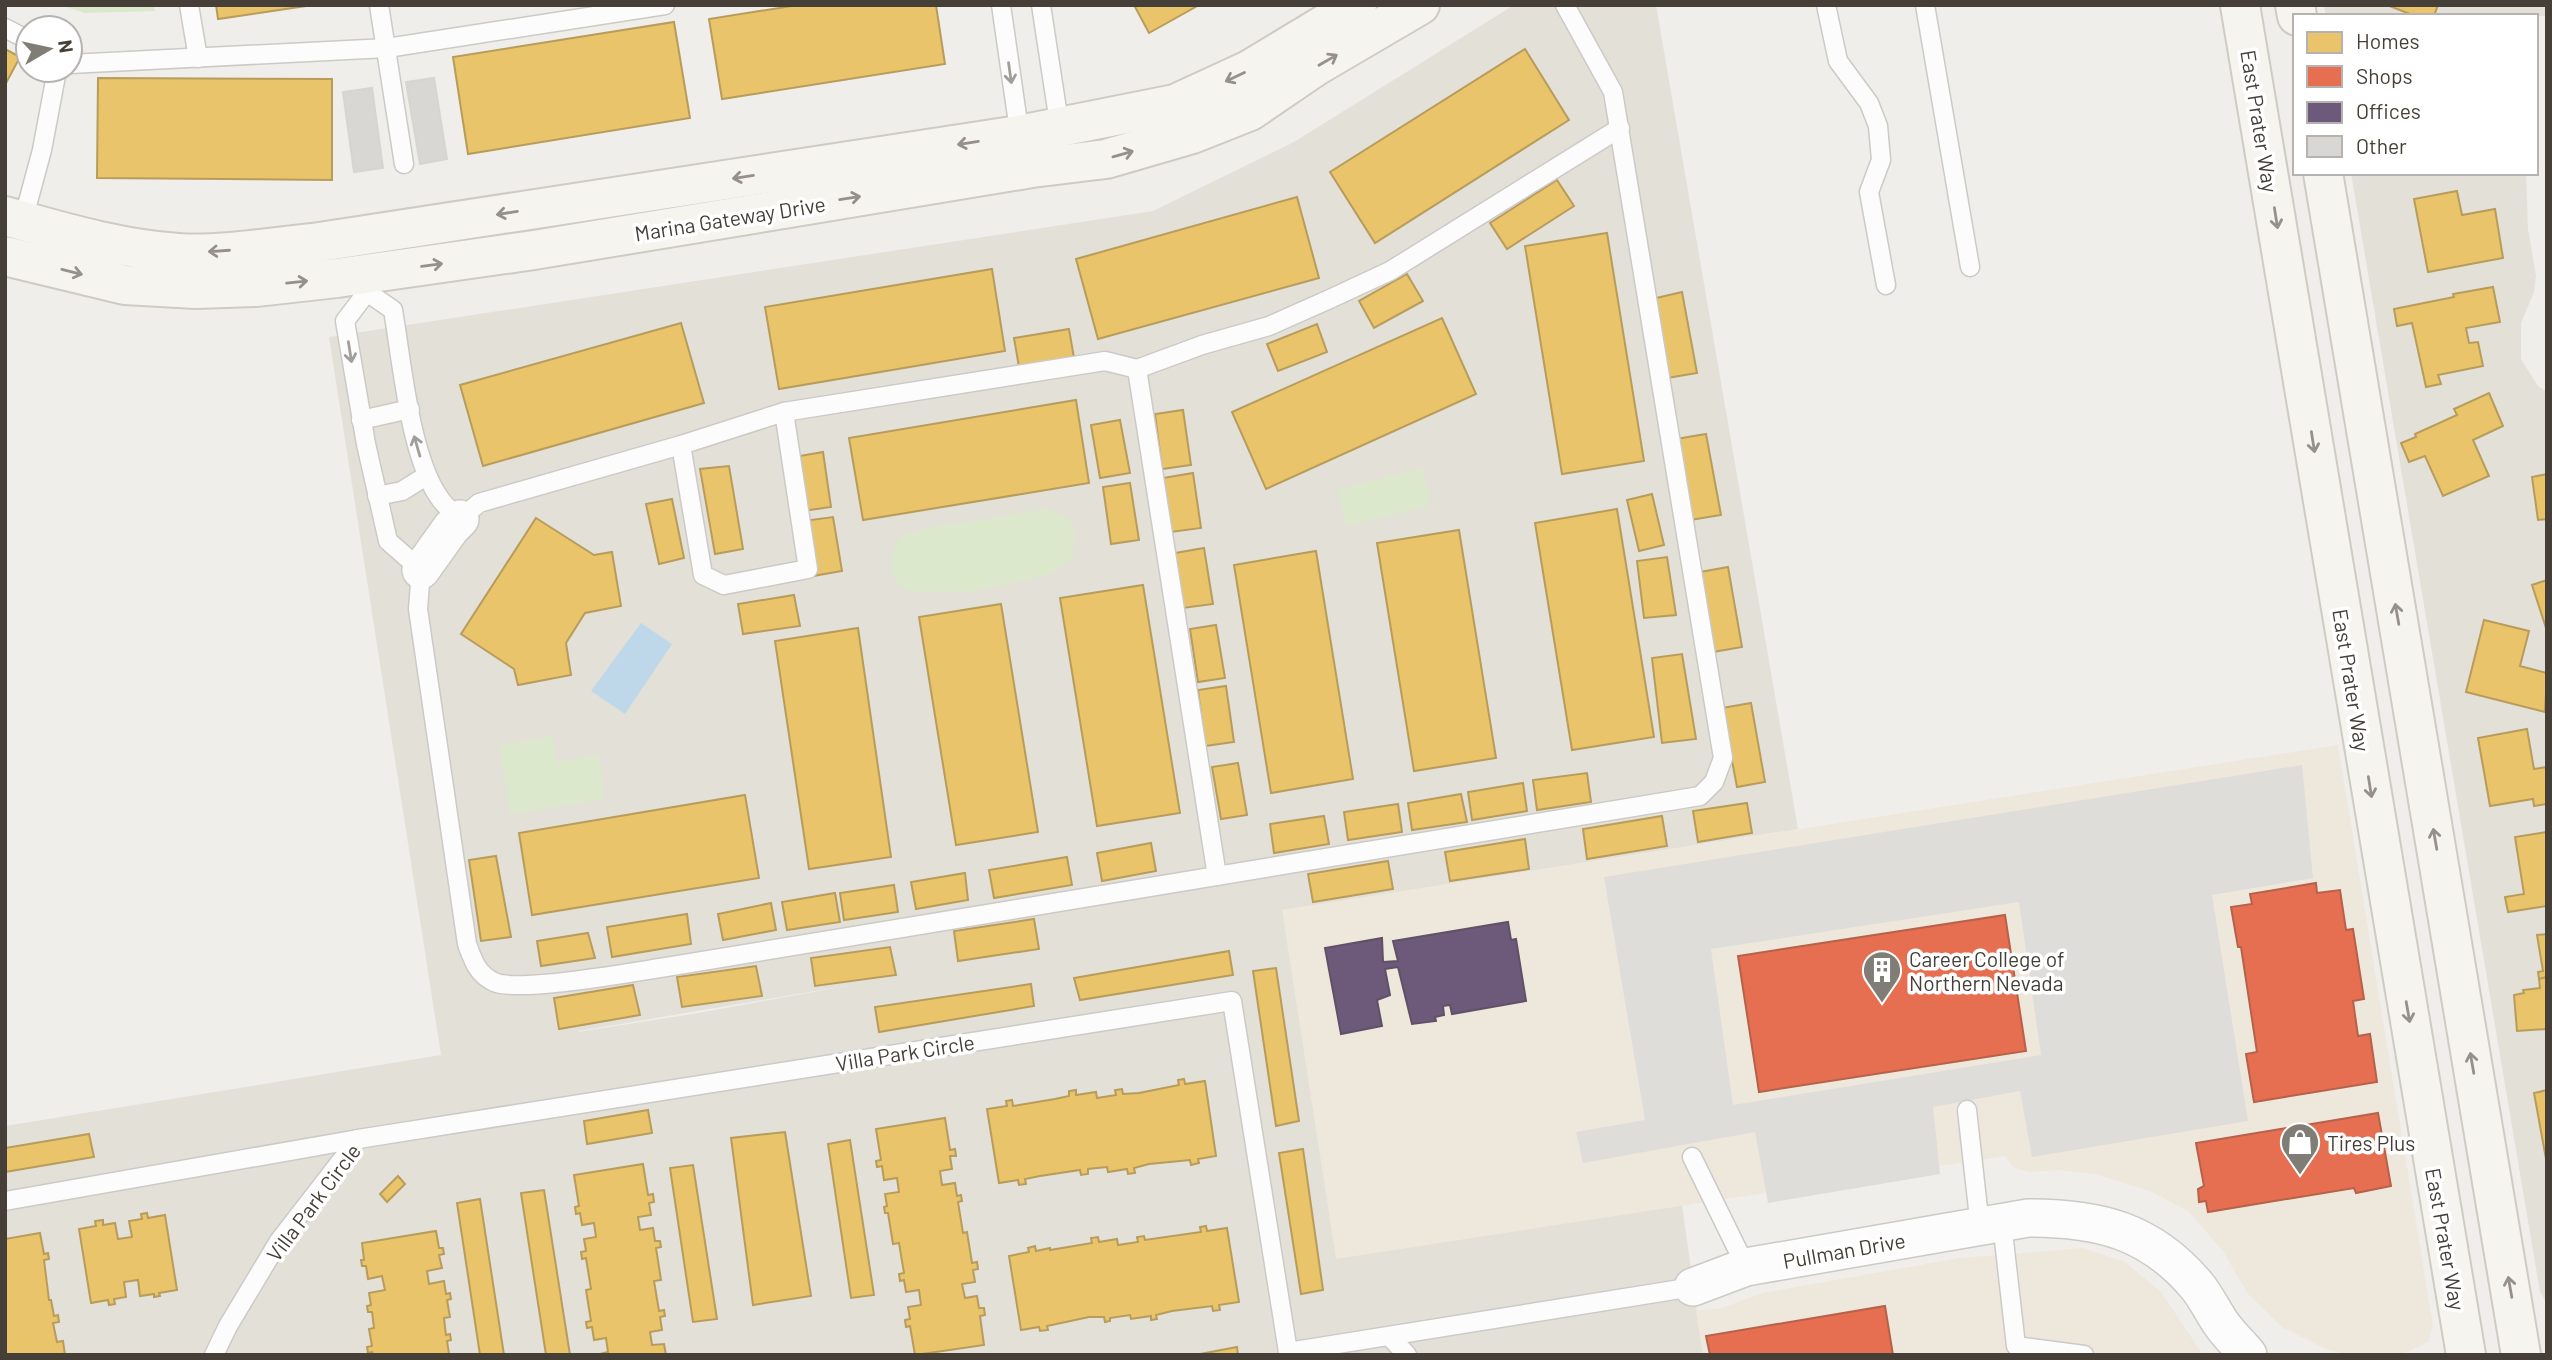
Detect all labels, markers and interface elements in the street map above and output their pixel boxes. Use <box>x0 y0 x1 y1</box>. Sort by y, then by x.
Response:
north arrow <box>14 14 84 84</box>
legend <box>2293 14 2538 175</box>
text: Homes <box>2356 28 2420 53</box>
text: N <box>54 38 79 54</box>
street label: East Prater Way <box>2236 48 2284 194</box>
one-way arrow <box>1317 52 1337 66</box>
one-way arrow <box>1004 61 1017 84</box>
text: Shops <box>2356 63 2413 88</box>
one-way arrow <box>1225 70 1246 84</box>
text: Offices <box>2356 98 2421 123</box>
text: Other <box>2356 133 2407 158</box>
one-way arrow <box>957 136 980 149</box>
one-way arrow <box>1112 147 1134 160</box>
one-way arrow <box>732 171 755 184</box>
street label: Marina Gateway Drive <box>633 191 827 245</box>
one-way arrow <box>838 191 861 204</box>
one-way arrow <box>497 206 519 219</box>
one-way arrow <box>2270 206 2283 229</box>
one-way arrow <box>208 245 231 258</box>
one-way arrow <box>420 258 443 271</box>
one-way arrow <box>60 266 82 279</box>
one-way arrow <box>285 276 308 289</box>
one-way arrow <box>344 341 357 363</box>
one-way arrow <box>2307 430 2320 453</box>
one-way arrow <box>410 435 423 457</box>
one-way arrow <box>2390 603 2403 626</box>
street label: East Prater Way <box>2328 607 2376 753</box>
one-way arrow <box>2364 775 2377 798</box>
one-way arrow <box>2428 828 2441 851</box>
place label: Career College of Northern Nevada <box>1909 946 2065 995</box>
building icon: Career College of Northern Nevada <box>1861 949 1903 1004</box>
one-way arrow <box>2402 1000 2415 1023</box>
street label: Villa Park Circle <box>834 1029 976 1075</box>
one-way arrow <box>2465 1052 2478 1075</box>
shop icon: Tires Plus <box>2279 1121 2321 1176</box>
place label: Tires Plus <box>2327 1130 2415 1155</box>
street label: Villa Park Circle <box>261 1138 365 1266</box>
street label: East Prater Way <box>2421 1166 2471 1312</box>
street label: Pullman Drive <box>1781 1227 1907 1273</box>
one-way arrow <box>2503 1277 2516 1299</box>

